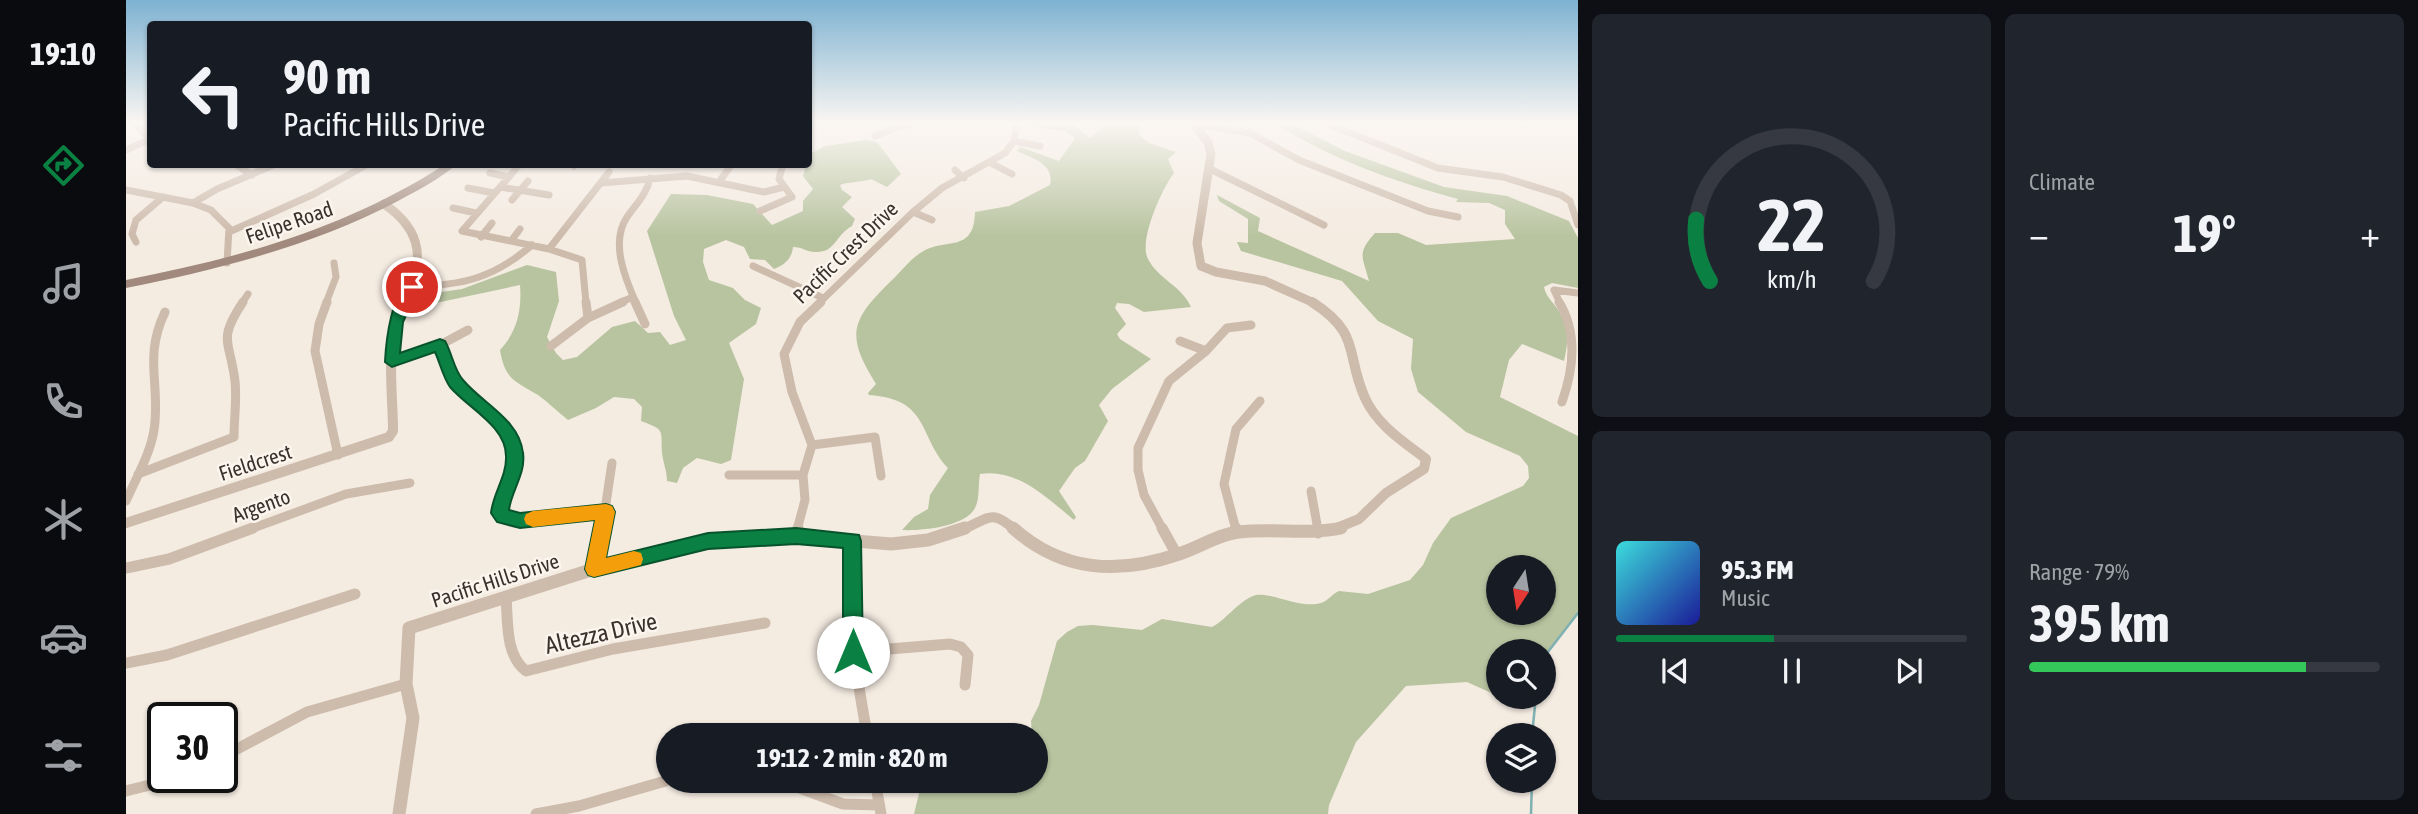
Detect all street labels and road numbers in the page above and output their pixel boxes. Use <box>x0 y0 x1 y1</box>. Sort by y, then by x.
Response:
street label: Felipe Road <box>242 196 336 248</box>
street label: Pacific Crest Drive <box>788 196 902 308</box>
street label: Fieldcrest <box>216 439 294 485</box>
street label: Argento <box>229 483 293 527</box>
street label: Pacific Hills Drive <box>428 548 562 612</box>
street label: Altezza Drive <box>542 607 660 659</box>

